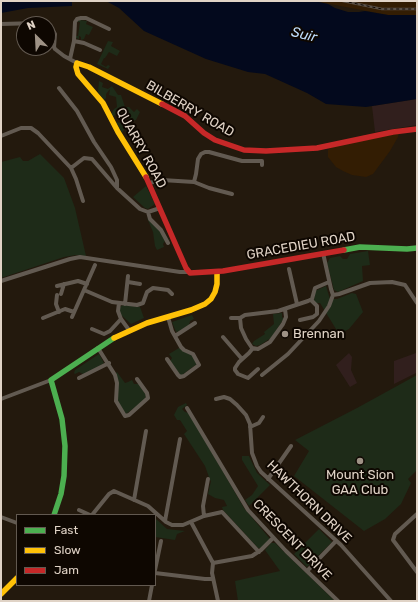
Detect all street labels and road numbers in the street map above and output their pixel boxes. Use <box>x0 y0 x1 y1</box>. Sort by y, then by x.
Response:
street label: BILBERRY ROAD <box>143 77 237 141</box>
street label: QUARRY ROAD <box>112 105 170 191</box>
street label: GRACEDIEU ROAD <box>246 229 356 263</box>
street label: HAWTHORN DRIVE <box>263 458 355 546</box>
street label: CRESCENT DRIVE <box>249 496 335 584</box>

